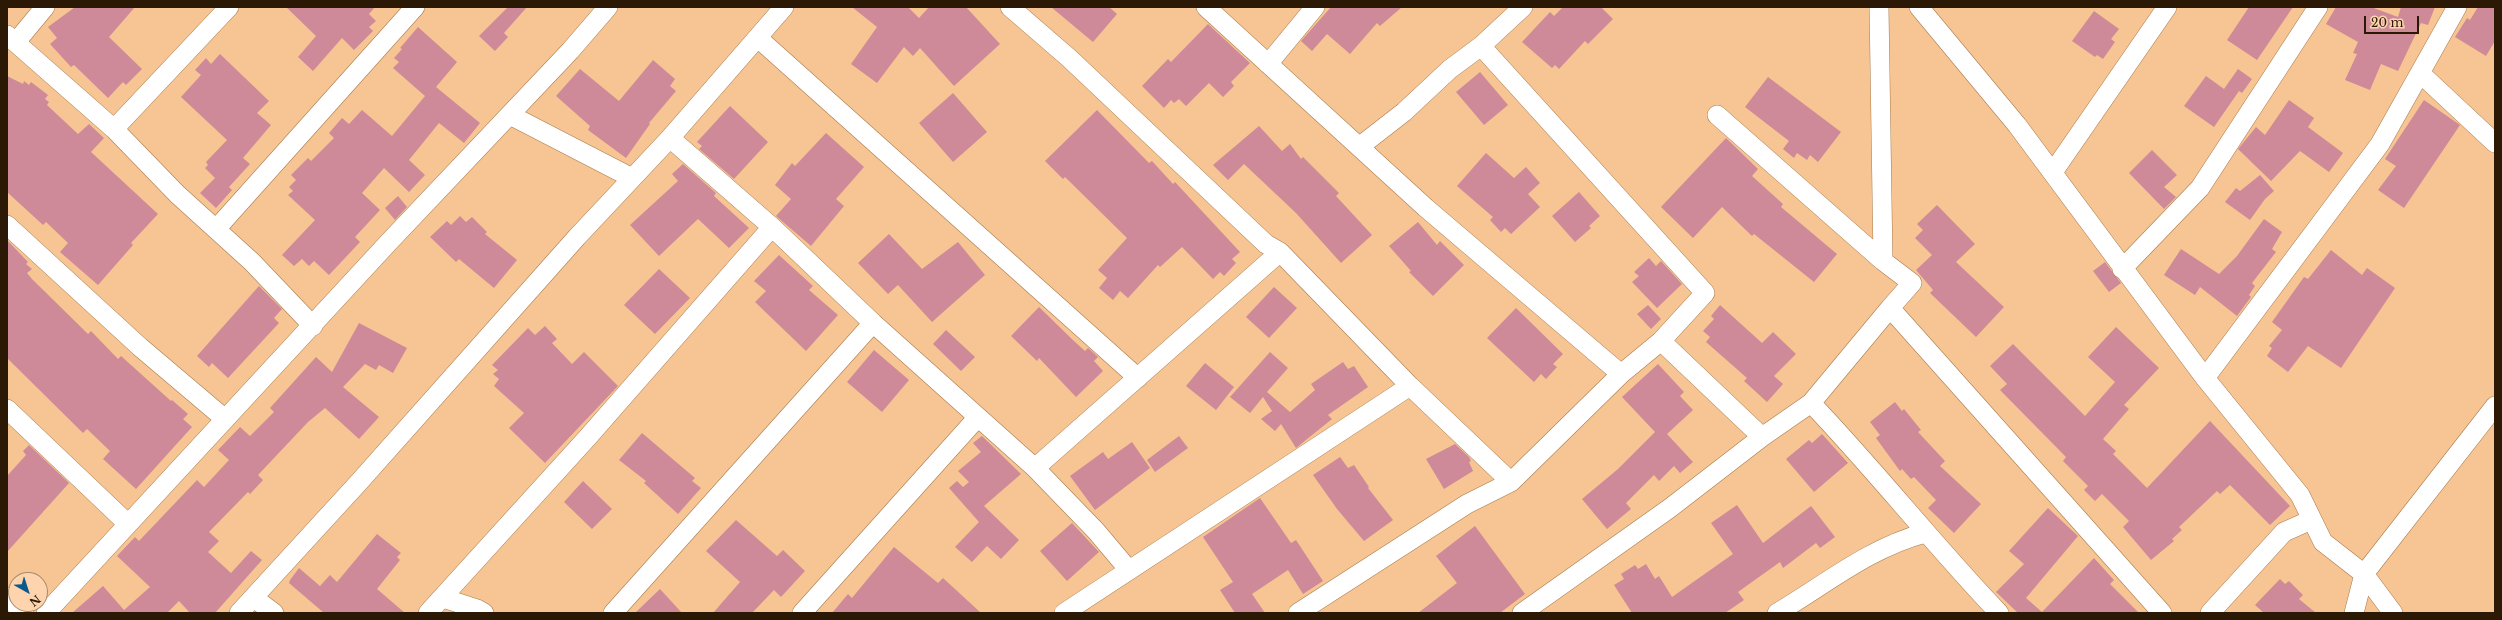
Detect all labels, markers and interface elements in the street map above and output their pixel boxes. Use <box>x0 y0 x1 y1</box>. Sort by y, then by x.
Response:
scale bar <box>2366 8 2421 34</box>
text: 20 m <box>2371 15 2403 30</box>
north arrow <box>8 572 48 612</box>
text: N <box>26 592 43 609</box>

